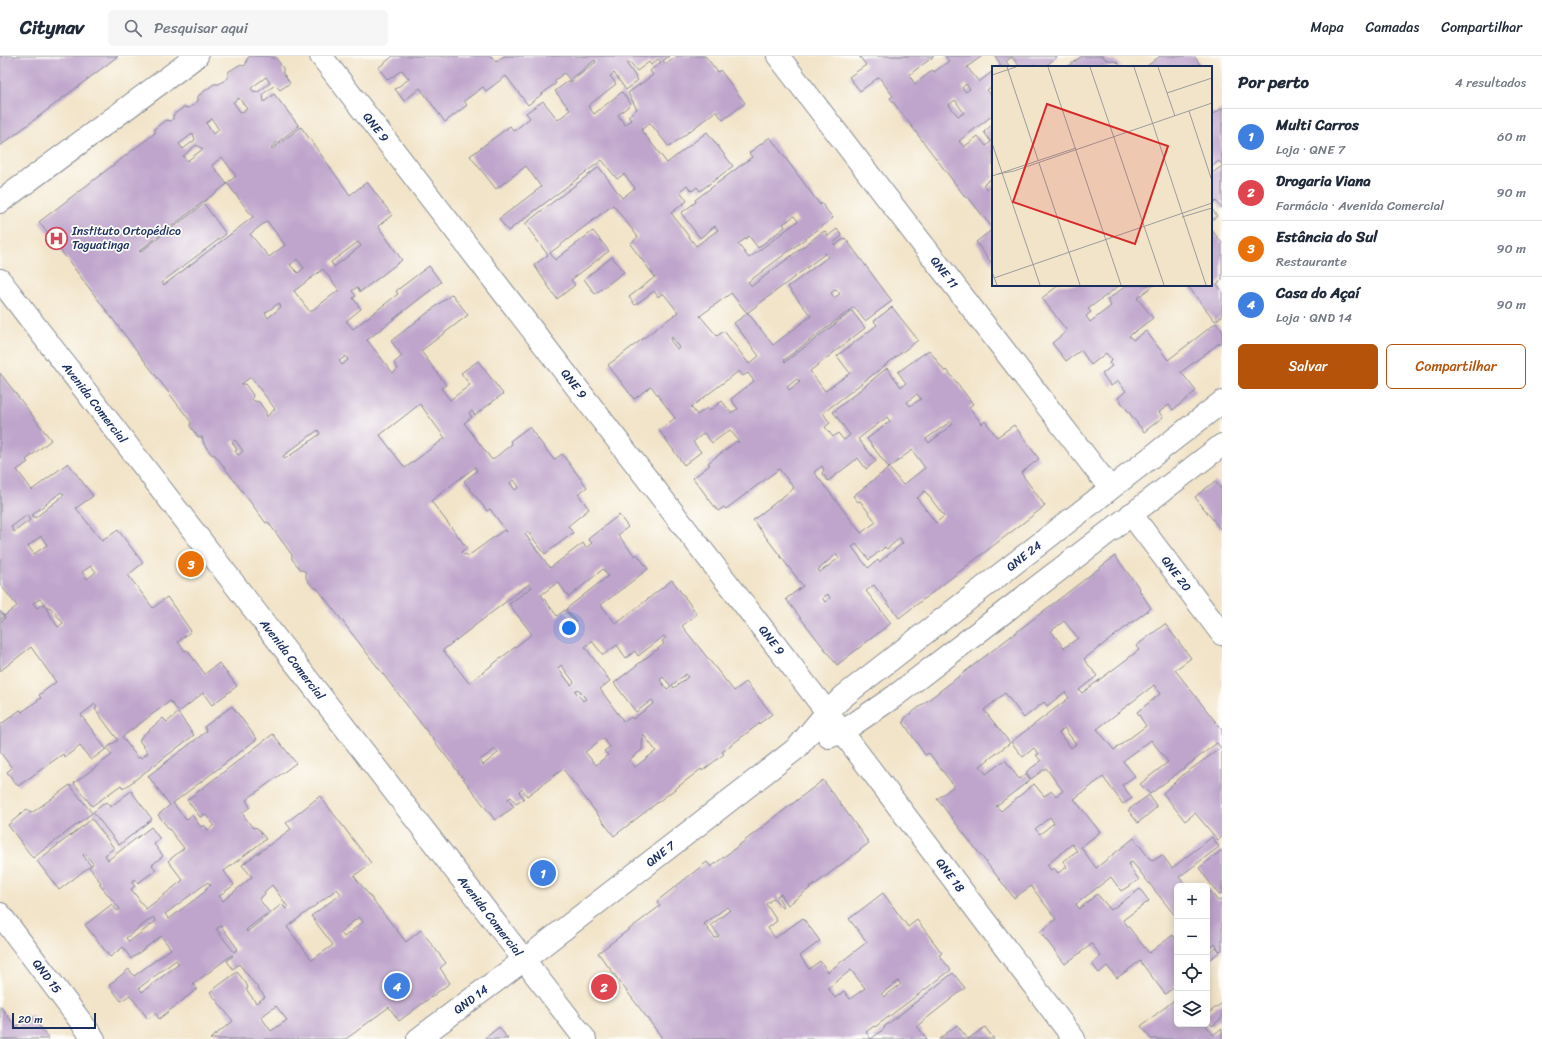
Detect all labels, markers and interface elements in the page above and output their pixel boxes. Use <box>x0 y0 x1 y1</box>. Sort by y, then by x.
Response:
search box <box>108 10 388 46</box>
text: Citynav <box>20 11 84 44</box>
text: Pesquisar aqui <box>154 15 248 41</box>
text: Mapa <box>1311 15 1343 40</box>
text: Camadas <box>1365 15 1419 40</box>
text: Compartilhar <box>1441 15 1522 40</box>
icon: search <box>122 17 144 39</box>
inset map <box>992 66 1212 286</box>
text: Por perto <box>1238 67 1309 97</box>
text: 4 resultados <box>1455 71 1526 94</box>
street label: QNE 9 <box>357 107 395 147</box>
text: Multi Carros <box>1276 112 1359 138</box>
text: 1 <box>1248 125 1254 148</box>
text: 60 m <box>1497 125 1526 148</box>
text: Loja · QNE 7 <box>1276 138 1345 161</box>
text: Drogaria Viana <box>1276 168 1371 194</box>
text: 2 <box>1247 181 1255 204</box>
text: 90 m <box>1496 181 1526 204</box>
text: Farmácia · Avenida Comercial <box>1276 194 1444 217</box>
place label: Instituto Ortopédico Taguatinga <box>71 220 181 256</box>
text: Estância do Sul <box>1276 224 1377 250</box>
hospital icon: Instituto Ortopédico Taguatinga <box>44 225 70 251</box>
text: 3 <box>1247 237 1255 260</box>
text: 90 m <box>1496 237 1526 260</box>
text: Restaurante <box>1276 250 1347 273</box>
street label: QNE 11 <box>925 251 964 294</box>
text: Casa do Açaí <box>1276 280 1359 306</box>
text: 4 <box>1247 293 1255 316</box>
text: 90 m <box>1496 293 1526 316</box>
text: Loja · QND 14 <box>1276 306 1352 329</box>
button: Salvar <box>1238 344 1378 389</box>
button: Compartilhar <box>1386 344 1526 389</box>
street label: Avenida Comercial <box>56 357 133 449</box>
street label: QNE 9 <box>555 364 593 404</box>
street label: QNE 24 <box>1001 535 1047 577</box>
pin: 3 <box>178 549 204 579</box>
street label: QNE 20 <box>1155 551 1198 597</box>
street label: Avenida Comercial <box>253 613 331 705</box>
your location <box>559 618 579 638</box>
street label: QNE 9 <box>753 620 791 660</box>
street label: QNE 7 <box>641 835 681 873</box>
street label: QNE 18 <box>930 853 971 897</box>
pin: 1 <box>530 858 556 888</box>
street label: Avenida Comercial <box>451 870 529 962</box>
map controls <box>1174 883 1210 1027</box>
button: + <box>1174 883 1210 919</box>
button: − <box>1174 919 1210 955</box>
street label: QND 15 <box>26 954 67 999</box>
button: locate <box>1174 955 1210 991</box>
pin: 4 <box>384 971 410 1001</box>
pin: 2 <box>591 972 617 1002</box>
street label: QND 14 <box>449 979 494 1020</box>
button: layers <box>1174 991 1210 1027</box>
text: 20 m <box>18 1010 43 1029</box>
scale bar <box>12 1011 96 1030</box>

